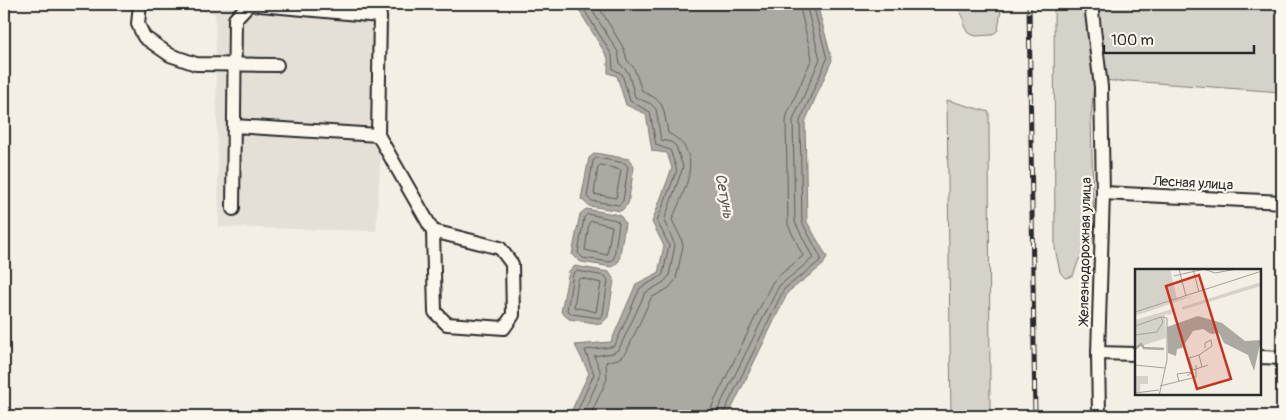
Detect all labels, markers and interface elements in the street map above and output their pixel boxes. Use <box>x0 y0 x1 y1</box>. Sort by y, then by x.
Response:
scale bar <box>1104 22 1254 54</box>
text: 100 m <box>1111 31 1154 50</box>
water label: Сетунь <box>710 172 738 220</box>
street label: Лесная улица <box>1151 172 1234 194</box>
street label: Железнодорожная улица <box>1075 177 1095 327</box>
inset map <box>1135 269 1261 395</box>

